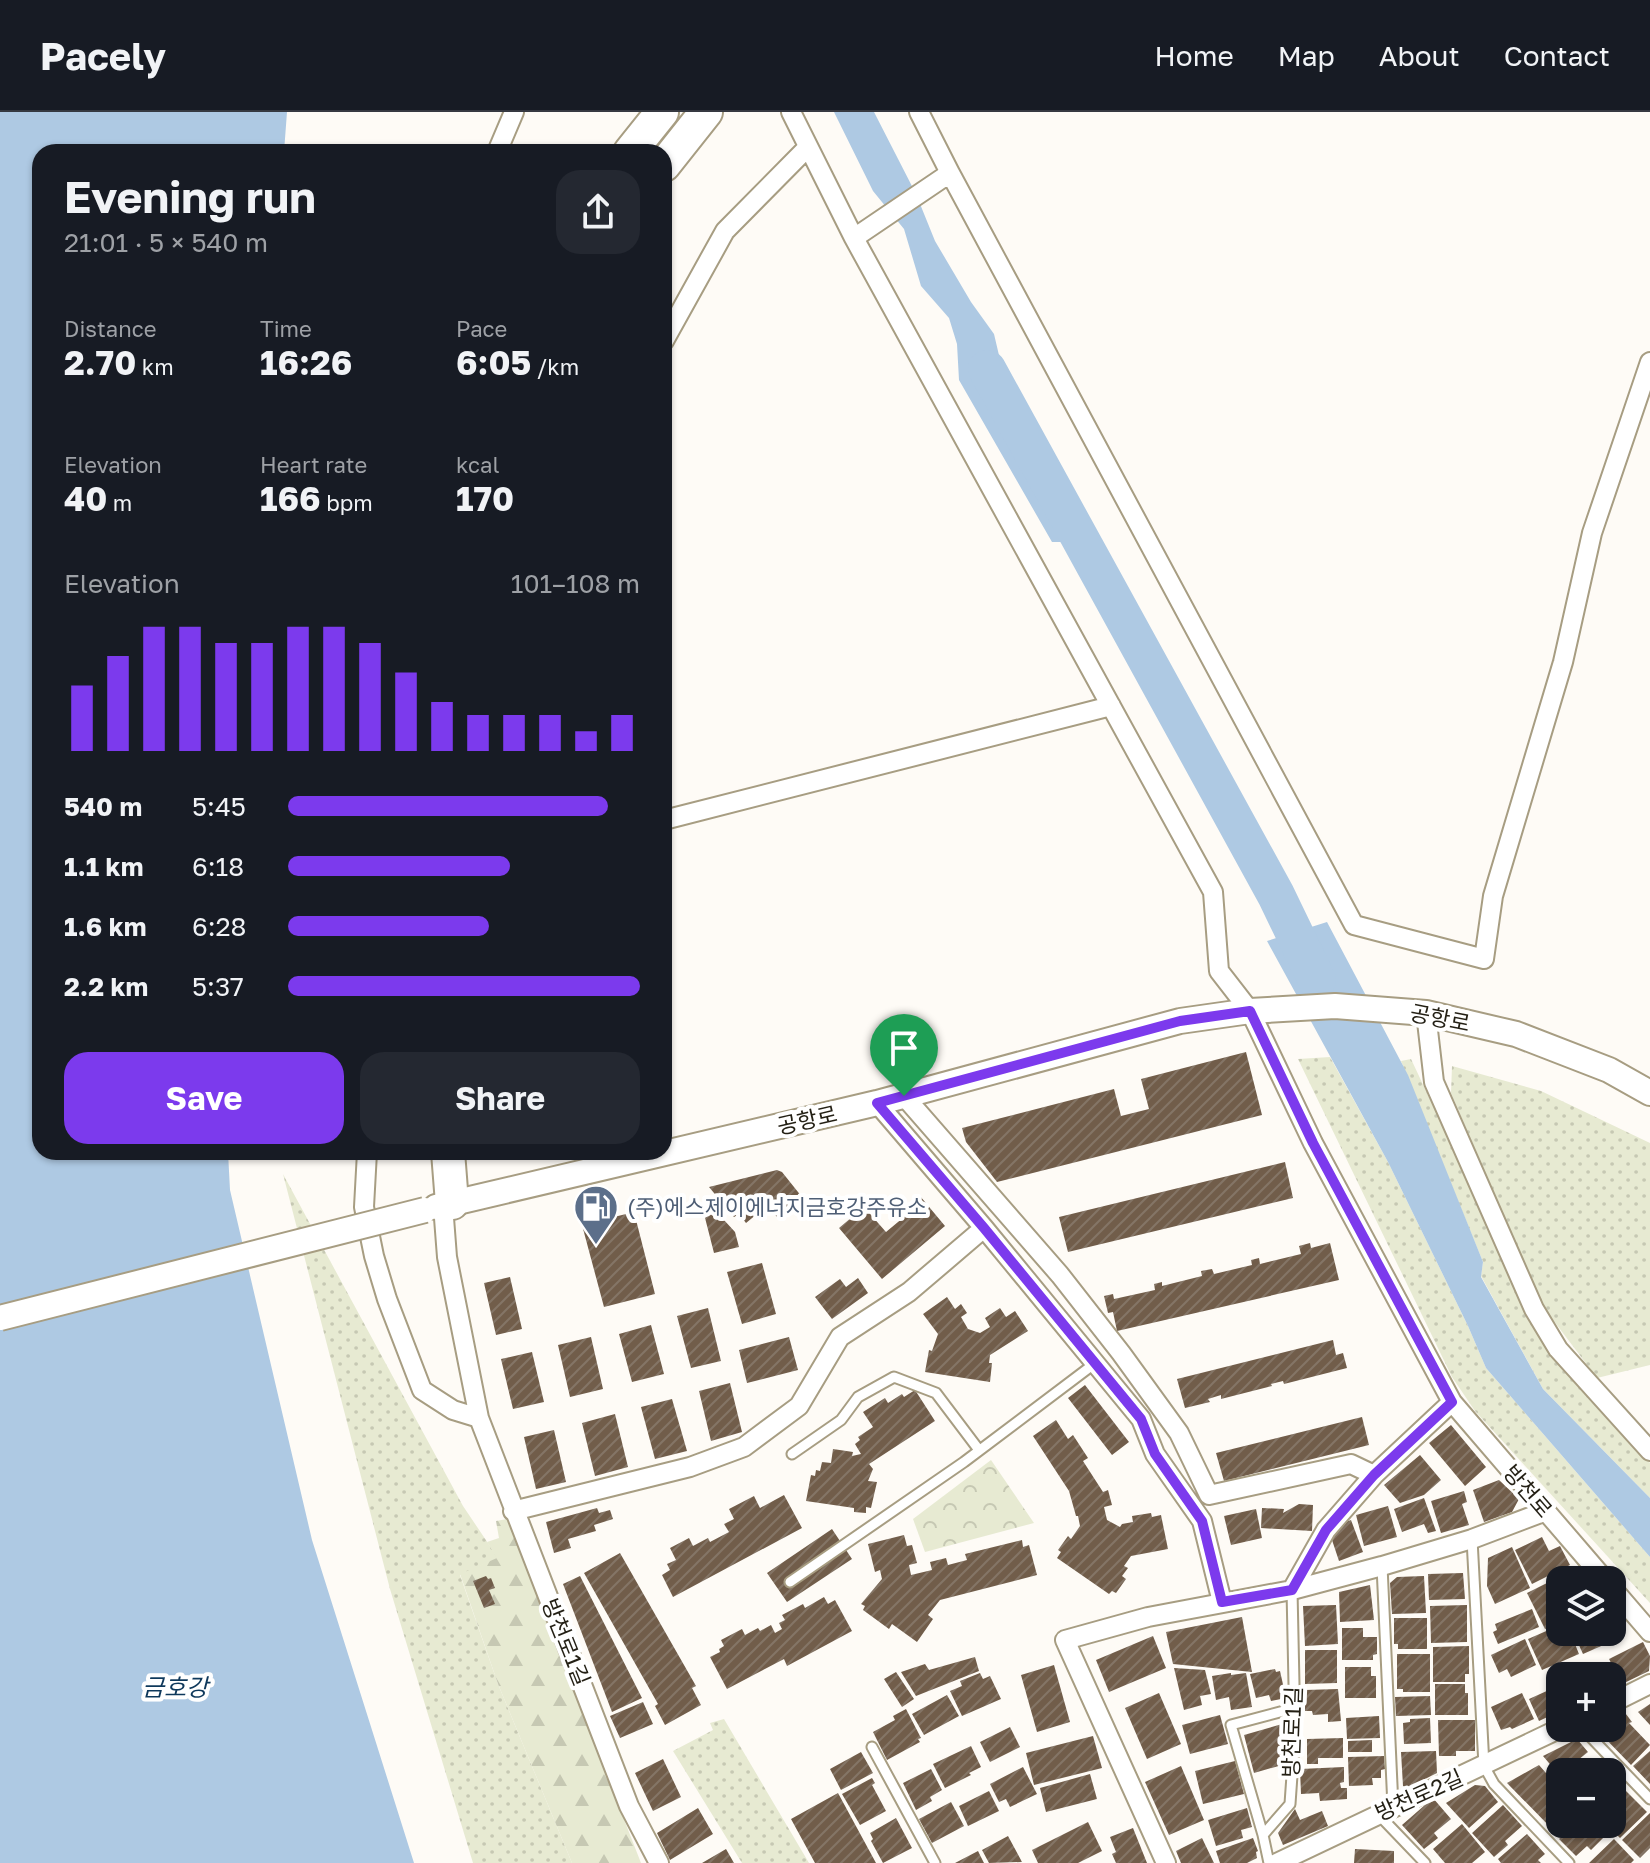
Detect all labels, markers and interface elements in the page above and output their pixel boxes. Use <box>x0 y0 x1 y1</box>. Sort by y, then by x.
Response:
text: Pacely <box>40 33 166 78</box>
text: Home <box>1155 39 1234 72</box>
text: Map <box>1278 39 1335 72</box>
text: About <box>1379 39 1460 72</box>
text: Contact <box>1504 39 1610 72</box>
text: Evening run <box>64 170 316 223</box>
button: share <box>556 170 640 254</box>
text: 21:01 · 5 × 540 m <box>64 227 268 258</box>
text: Distance <box>64 315 156 342</box>
text: Time <box>260 315 312 342</box>
text: Pace <box>456 315 507 342</box>
text: 2.70 <box>64 342 136 382</box>
text: 16:26 <box>260 342 352 382</box>
text: 6:05 <box>456 342 531 382</box>
text: km <box>136 353 174 380</box>
text: /km <box>531 353 579 380</box>
text: Elevation <box>64 451 162 478</box>
text: Heart rate <box>260 451 367 478</box>
text: kcal <box>456 451 499 478</box>
text: 40 <box>64 478 107 518</box>
text: 166 <box>260 478 321 518</box>
text: 170 <box>456 478 514 518</box>
text: m <box>107 489 132 516</box>
text: bpm <box>321 489 373 516</box>
text: Elevation <box>64 568 180 599</box>
text: 101–108 m <box>511 568 640 599</box>
text: 540 m <box>64 791 142 822</box>
text: 5:45 <box>192 791 246 822</box>
text: 1.1 km <box>64 851 143 882</box>
text: 6:18 <box>192 851 244 882</box>
text: 1.6 km <box>64 911 147 942</box>
text: 6:28 <box>192 911 246 942</box>
text: 2.2 km <box>64 971 148 1002</box>
text: 5:37 <box>192 971 244 1002</box>
street label: 공항로 <box>1408 998 1472 1037</box>
pin <box>870 1014 938 1096</box>
icon: arrive <box>882 1026 926 1070</box>
button: Save <box>64 1052 344 1144</box>
button: Share <box>360 1052 640 1144</box>
street label: 공항로 <box>774 1100 840 1139</box>
fuel station icon: (주)에스제이에너지금호강주유소 <box>572 1183 620 1246</box>
place label: (주)에스제이에너지금호강주유소 <box>627 1193 927 1220</box>
street label: 방천로 <box>1498 1459 1558 1522</box>
map controls <box>1546 1566 1626 1838</box>
button: layers <box>1546 1566 1626 1646</box>
street label: 방천로1길 <box>537 1594 596 1689</box>
button: + <box>1546 1662 1626 1742</box>
water label: 금호강 <box>142 1672 211 1701</box>
street label: 방천로1길 <box>1276 1686 1307 1778</box>
button: − <box>1546 1758 1626 1838</box>
street label: 방천로2길 <box>1370 1763 1467 1826</box>

